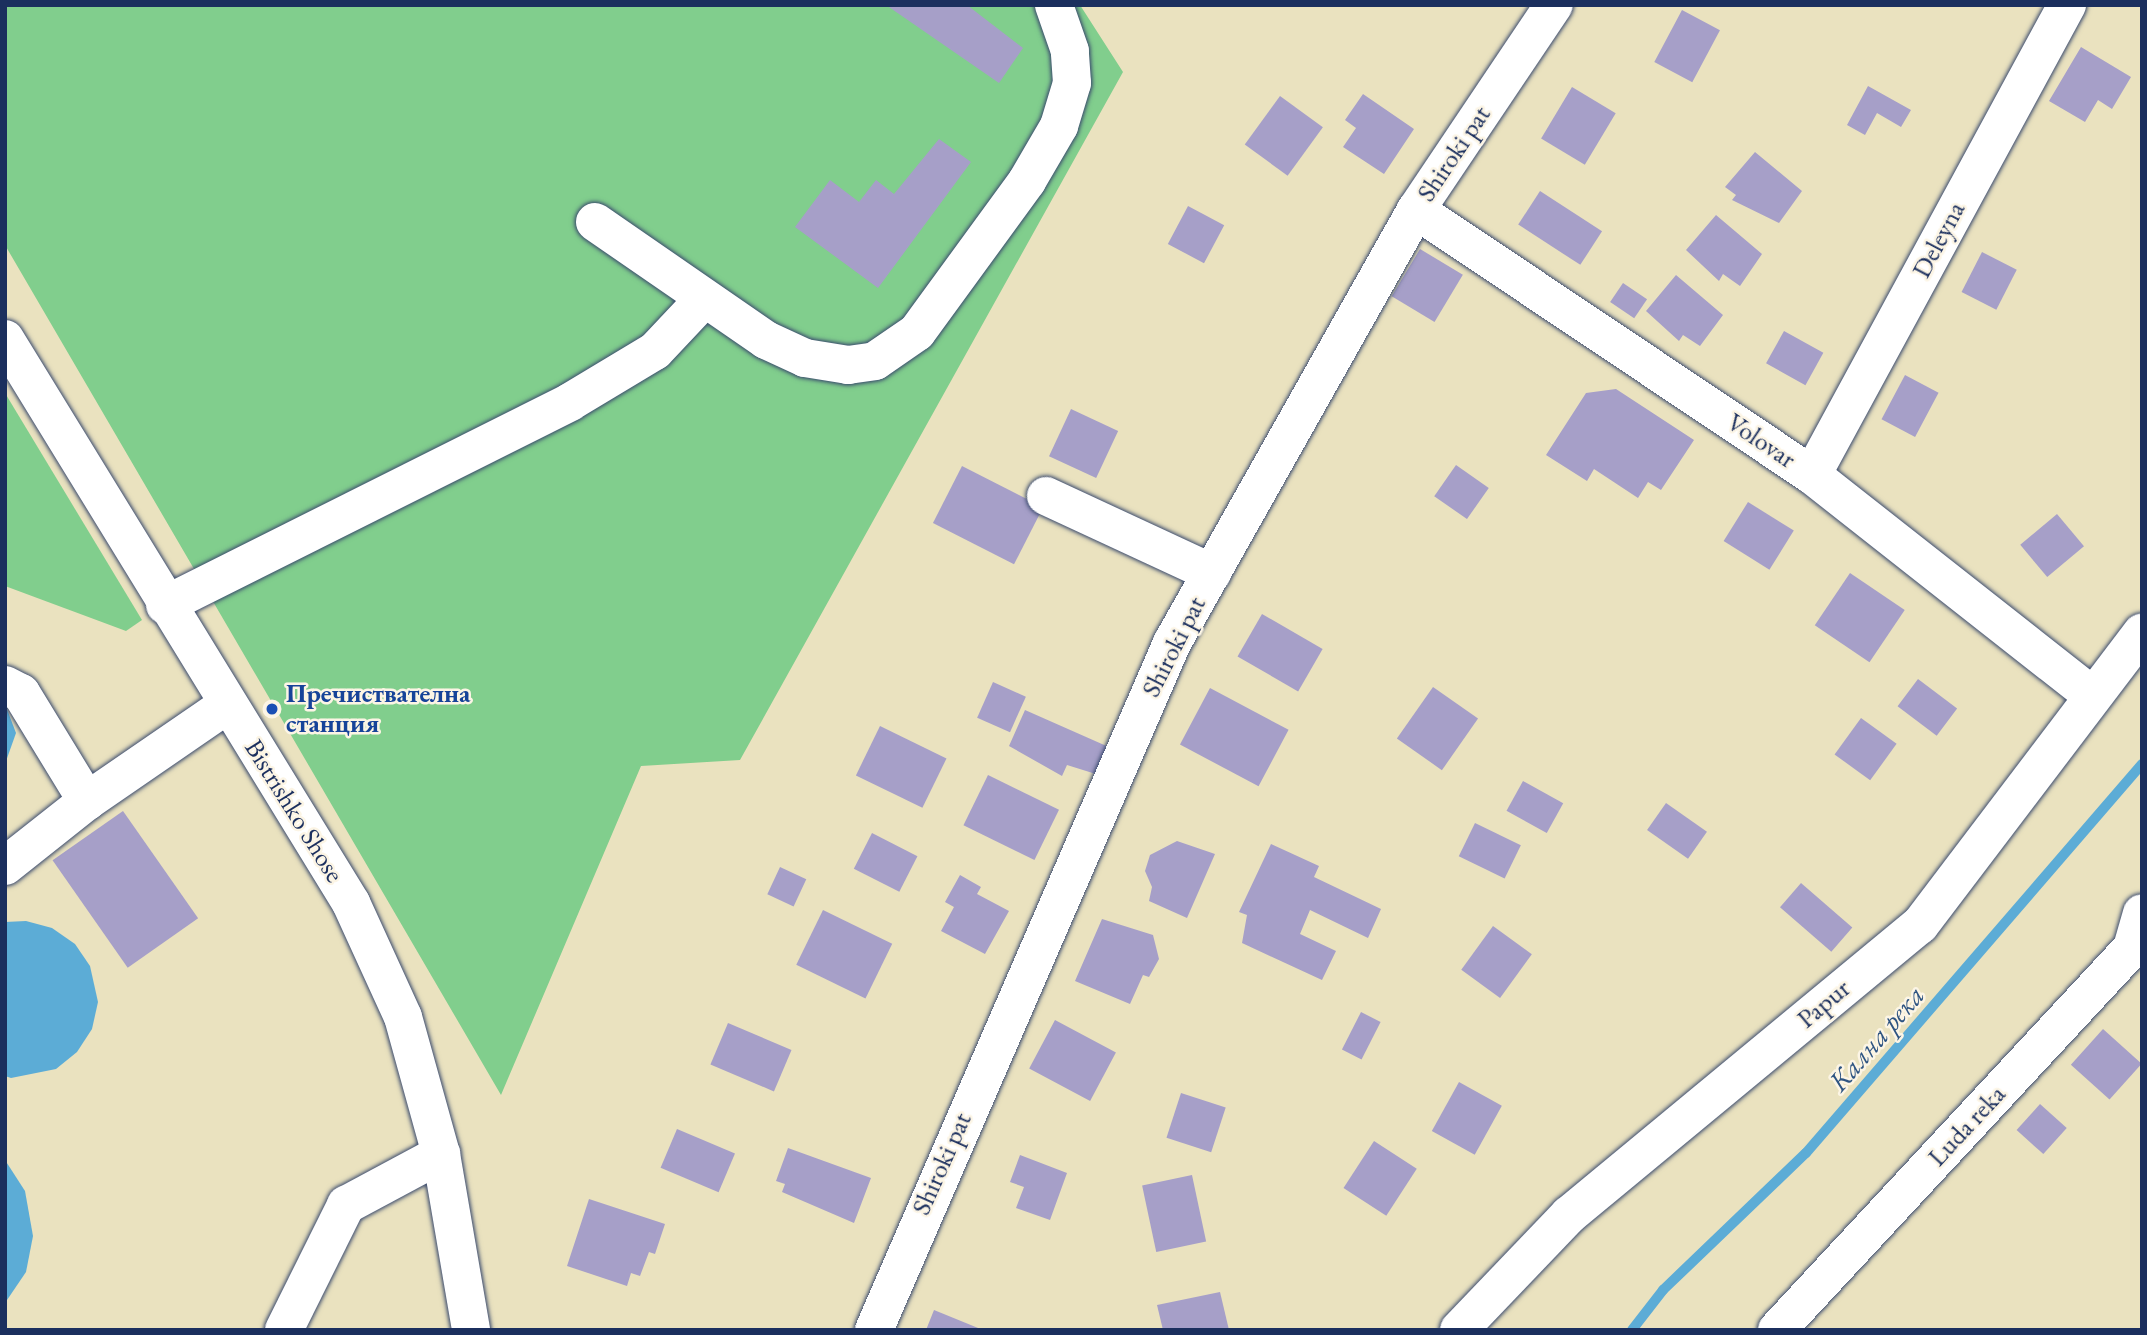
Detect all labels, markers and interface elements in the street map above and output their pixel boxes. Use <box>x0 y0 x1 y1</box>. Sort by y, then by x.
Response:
street label: Shiroki pat <box>1411 100 1497 208</box>
street label: Deleyna <box>1906 197 1972 283</box>
street label: Volovar <box>1721 407 1801 475</box>
street label: Shiroki pat <box>1136 592 1212 702</box>
place label: Пречиствателна станция <box>286 678 470 740</box>
marker: Пречиствателна станция <box>264 701 280 717</box>
street label: Bistrishko Shose <box>238 734 350 888</box>
street label: Papur <box>1791 973 1857 1035</box>
water label: Кална река <box>1821 978 1931 1098</box>
street label: Luda reka <box>1922 1079 2012 1173</box>
street label: Shiroki pat <box>906 1108 978 1220</box>

